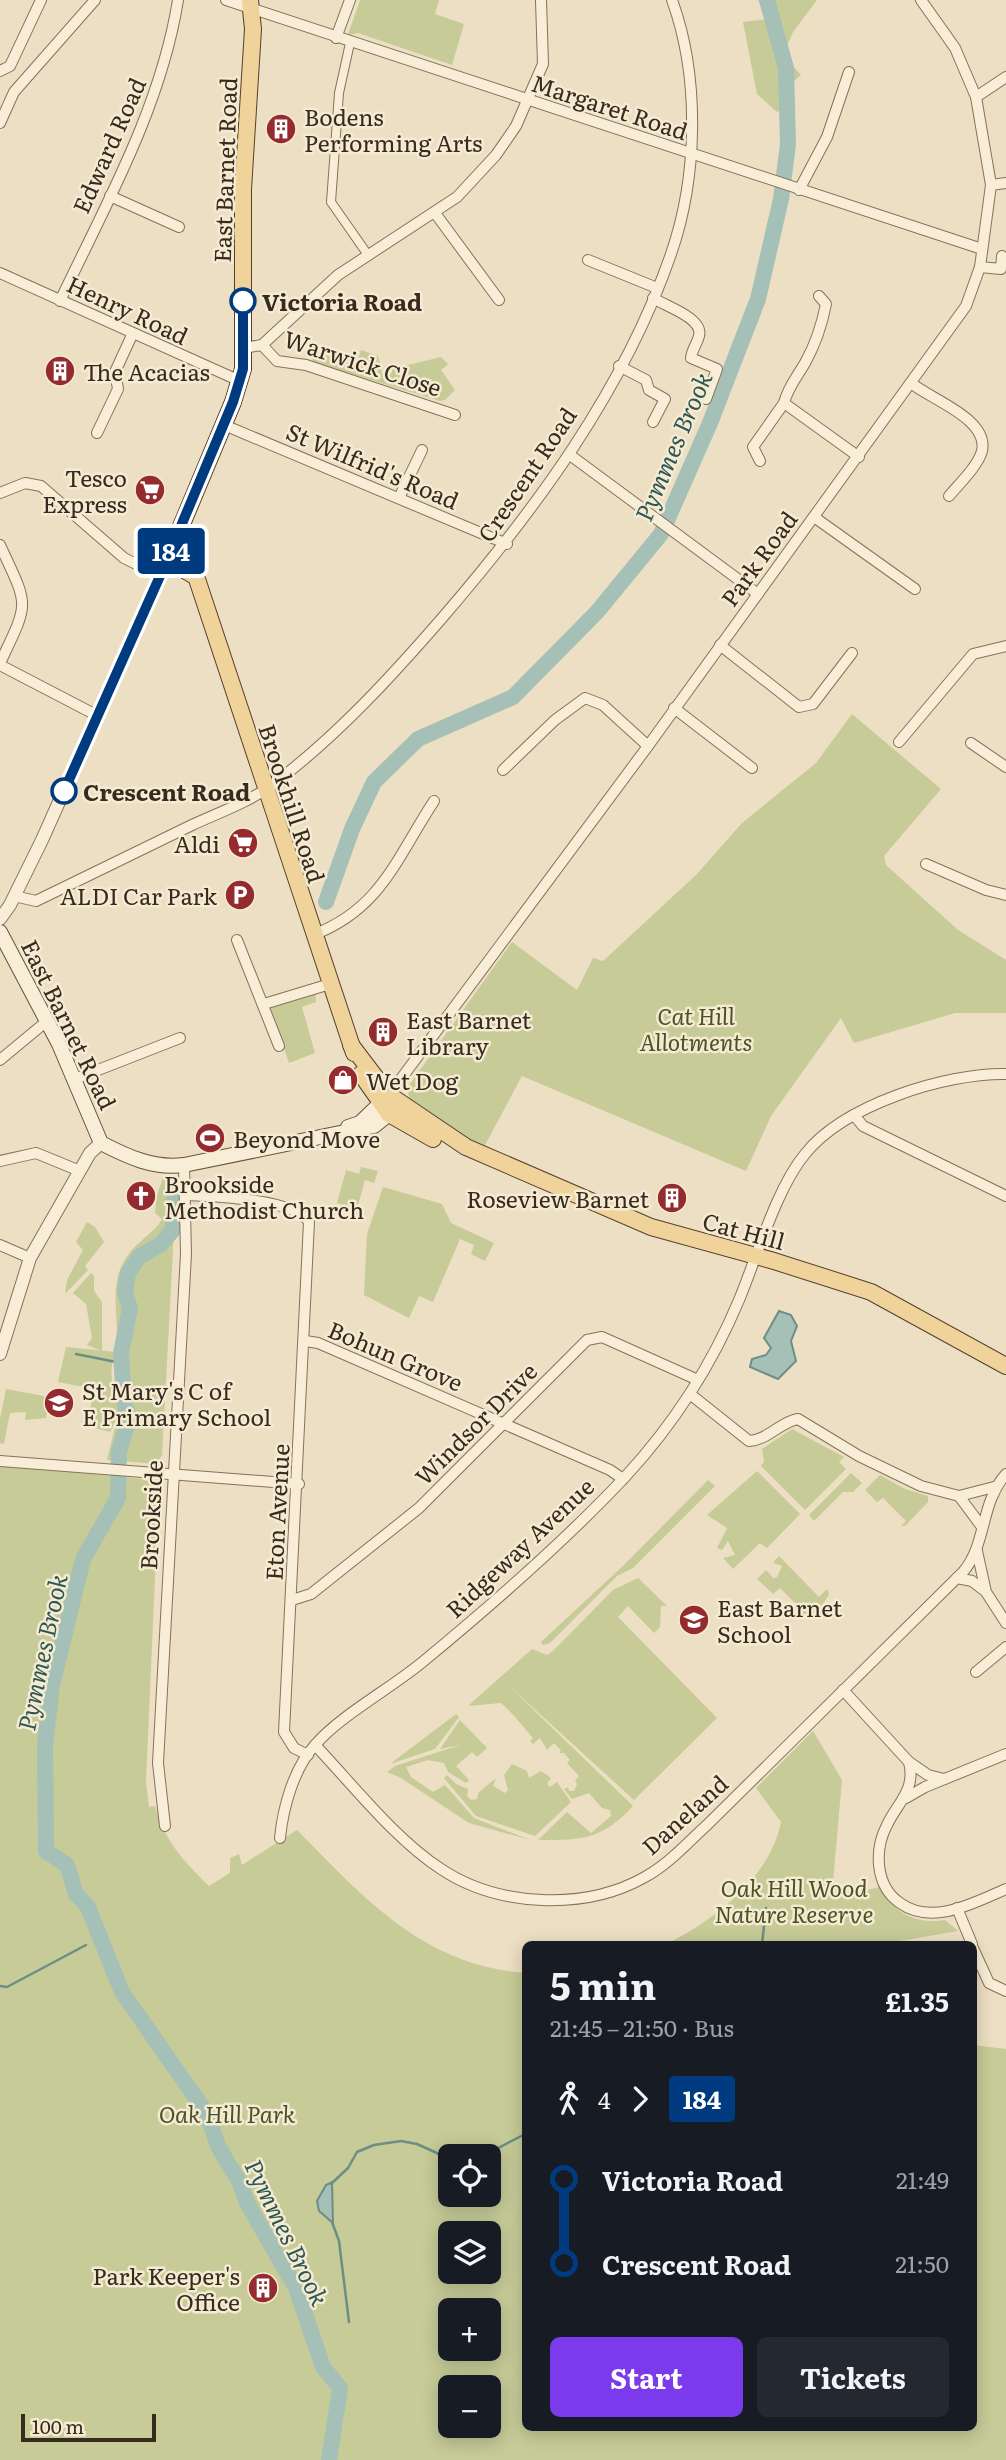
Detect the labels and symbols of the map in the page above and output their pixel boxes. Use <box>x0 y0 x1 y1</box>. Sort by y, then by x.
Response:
street label: Margaret Road <box>528 65 692 147</box>
street label: Edward Road <box>63 72 153 218</box>
street label: East Barnet Road <box>204 77 244 263</box>
place label: Bodens Performing Arts <box>304 99 482 159</box>
building icon: Bodens Performing Arts <box>264 112 298 146</box>
street label: Henry Road <box>62 266 194 352</box>
place label: Victoria Road <box>262 284 422 318</box>
marker: Victoria Road <box>230 288 256 314</box>
street label: Warwick Close <box>280 320 446 404</box>
building icon: The Acacias <box>43 354 77 388</box>
place label: The Acacias <box>83 354 210 388</box>
water label: Pymmes Brook <box>625 365 720 526</box>
street label: Crescent Road <box>468 400 584 548</box>
street label: St Wilfrid's Road <box>281 413 465 517</box>
place label: Tesco Express <box>42 460 127 520</box>
supermarket icon: Tesco Express <box>133 473 167 507</box>
street label: Park Road <box>712 503 804 613</box>
line badge: 184 <box>131 528 211 574</box>
street label: Brookhill Road <box>251 719 335 887</box>
place label: Crescent Road <box>83 774 250 808</box>
marker: Crescent Road <box>51 778 77 804</box>
place label: Aldi <box>174 826 220 860</box>
supermarket icon: Aldi <box>226 826 260 860</box>
place label: ALDI Car Park <box>60 878 218 912</box>
parking icon: ALDI Car Park <box>223 878 257 912</box>
street label: East Barnet Road <box>14 933 126 1115</box>
park label: Cat Hill Allotments <box>640 998 753 1058</box>
place label: East Barnet Library <box>406 1002 532 1062</box>
building icon: East Barnet Library <box>366 1015 400 1049</box>
shop icon: Wet Dog <box>326 1063 360 1097</box>
place label: Wet Dog <box>366 1063 459 1097</box>
sports icon: Beyond Move <box>193 1121 227 1155</box>
place label: Beyond Move <box>233 1121 380 1155</box>
place label: Brookside Methodist Church <box>164 1166 364 1226</box>
church icon: Brookside Methodist Church <box>124 1179 158 1213</box>
place label: Roseview Barnet <box>466 1181 650 1215</box>
building icon: Roseview Barnet <box>655 1181 689 1215</box>
street label: Cat Hill <box>699 1203 789 1257</box>
street label: Bohun Grove <box>323 1311 469 1399</box>
street label: Windsor Drive <box>406 1354 544 1492</box>
place label: St Mary's C of E Primary School <box>82 1373 272 1433</box>
school or university icon: St Mary's C of E Primary School <box>42 1386 76 1420</box>
street label: Eton Avenue <box>255 1442 297 1581</box>
street label: Brookside <box>130 1459 170 1571</box>
street label: Ridgeway Avenue <box>437 1469 601 1625</box>
water label: Pymmes Brook <box>7 1570 75 1734</box>
place label: East Barnet School <box>717 1590 843 1650</box>
school or university icon: East Barnet School <box>677 1603 711 1637</box>
street label: Daneland <box>633 1766 735 1862</box>
park label: Oak Hill Wood Nature Reserve <box>715 1870 873 1930</box>
park label: Oak Hill Park <box>159 2096 296 2130</box>
water label: Pymmes Brook <box>237 2153 339 2312</box>
place label: Park Keeper's Office <box>93 2258 240 2318</box>
building icon: Park Keeper's Office <box>246 2271 280 2305</box>
scale bar <box>21 2411 156 2443</box>

